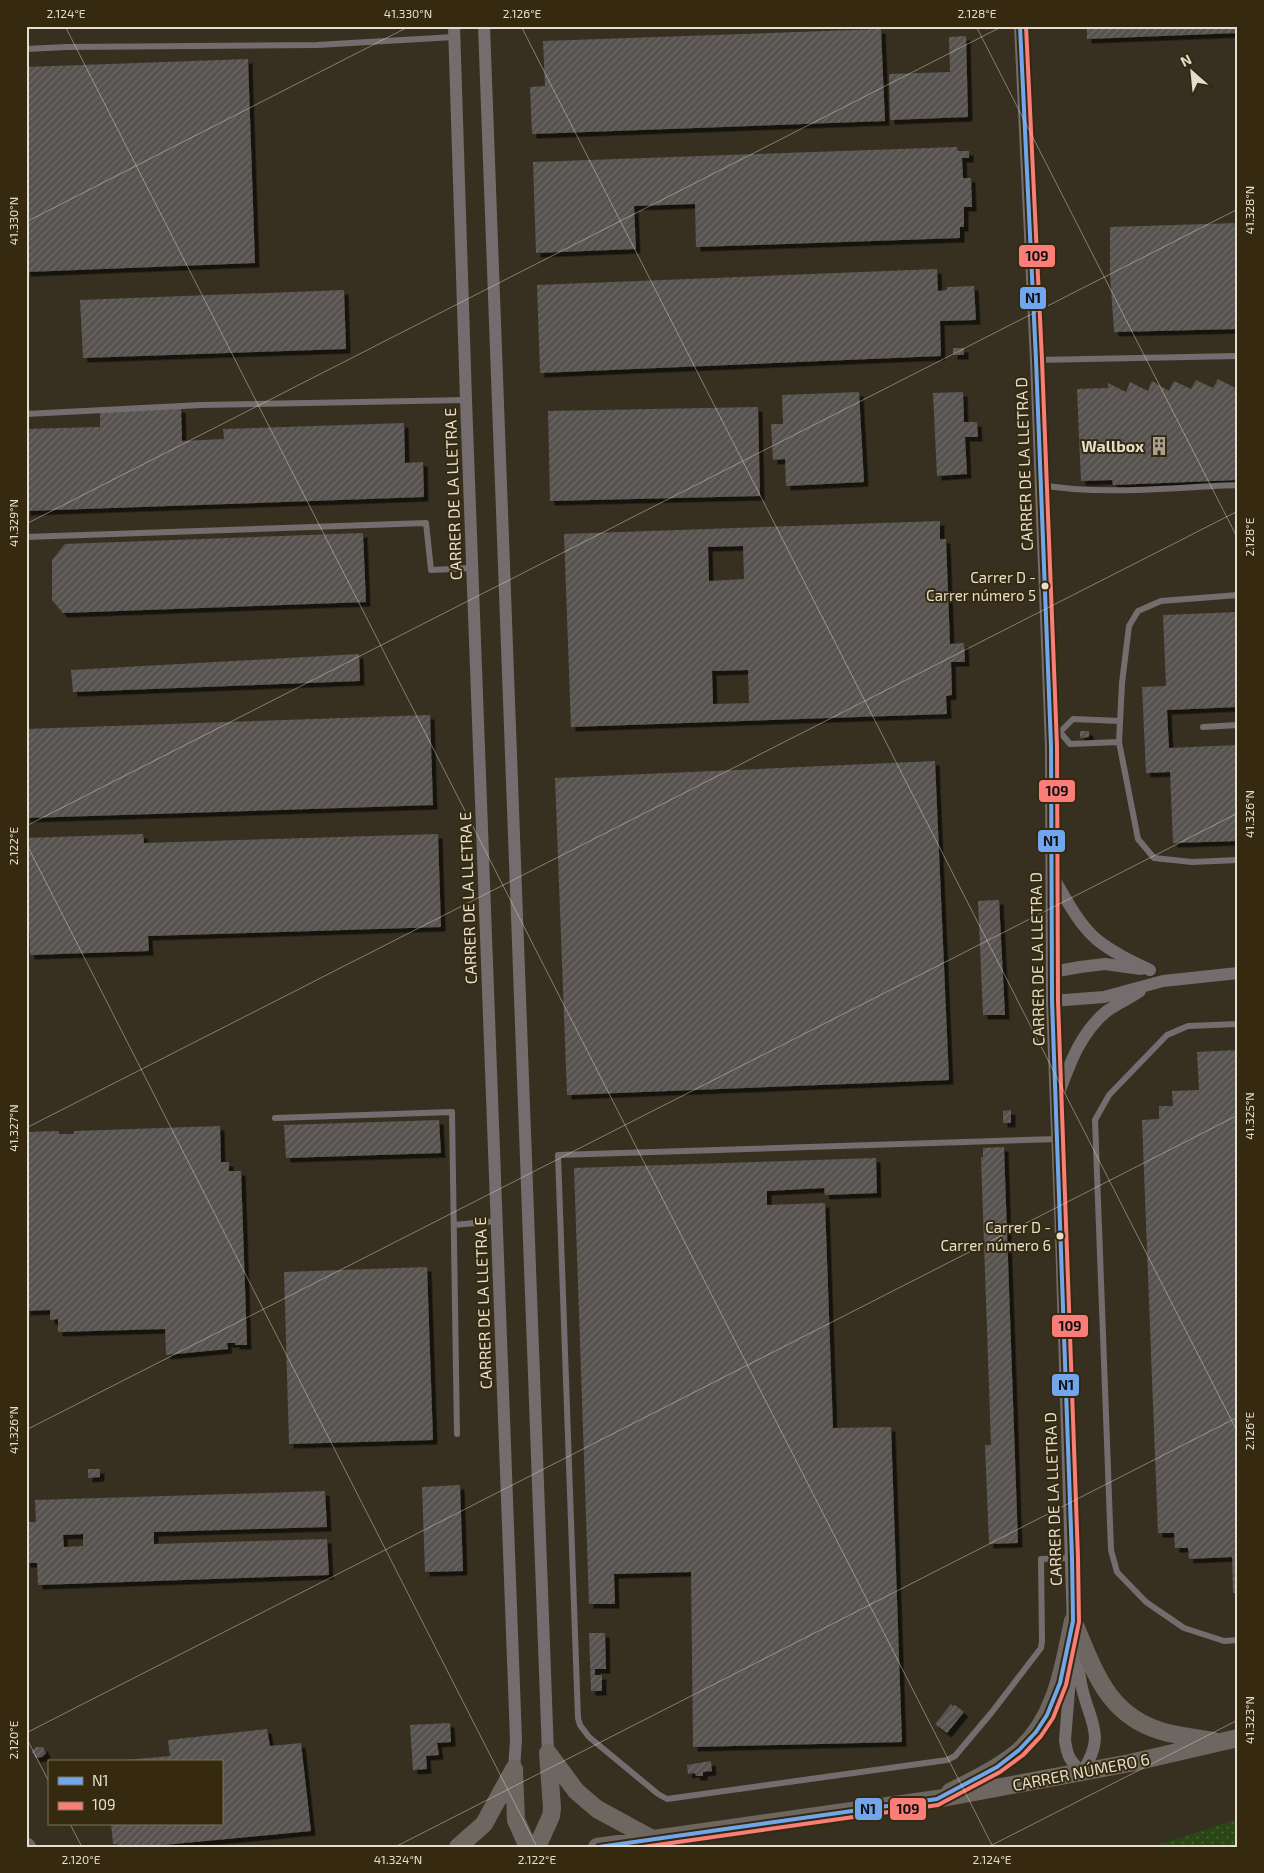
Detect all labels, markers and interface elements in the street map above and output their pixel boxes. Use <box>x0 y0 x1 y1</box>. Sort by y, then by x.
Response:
text: 2.124°E <box>47 6 86 20</box>
text: 41.330°N <box>384 6 432 20</box>
text: 2.126°E <box>503 6 541 20</box>
text: 2.128°E <box>958 6 997 20</box>
north arrow <box>1166 48 1216 98</box>
text: N <box>1178 50 1194 70</box>
text: 41.328°N <box>1242 186 1256 234</box>
text: 41.330°N <box>6 197 20 245</box>
line badge: 109 <box>1018 244 1056 268</box>
text: 109 <box>1025 247 1049 264</box>
line badge: N1 <box>1019 286 1047 310</box>
text: N1 <box>1025 289 1041 306</box>
street label: CARRER DE LA LLETRA D <box>1011 377 1036 551</box>
street label: CARRER DE LA LLETRA E <box>440 407 465 581</box>
building icon: Wallbox <box>1148 435 1170 457</box>
place label: Wallbox <box>1081 436 1144 455</box>
text: 41.329°N <box>6 499 20 547</box>
text: 2.128°E <box>1242 517 1256 556</box>
place label: Carrer D - Carrer número 5 <box>926 568 1036 604</box>
marker: Carrer D - Carrer número 5 <box>1040 581 1050 591</box>
line badge: 109 <box>1038 779 1076 803</box>
text: 109 <box>1045 782 1069 799</box>
text: 41.326°N <box>1242 790 1256 838</box>
street label: CARRER DE LA LLETRA E <box>455 811 480 985</box>
text: 2.122°E <box>6 827 20 865</box>
line badge: N1 <box>1037 829 1066 853</box>
text: N1 <box>1043 832 1059 849</box>
street label: CARRER DE LA LLETRA D <box>1025 872 1048 1046</box>
text: 41.325°N <box>1242 1092 1256 1140</box>
text: 41.327°N <box>6 1104 20 1152</box>
street label: CARRER DE LA LLETRA E <box>470 1216 495 1390</box>
place label: Carrer D - Carrer número 6 <box>941 1218 1051 1254</box>
marker: Carrer D - Carrer número 6 <box>1055 1231 1065 1241</box>
line badge: 109 <box>1051 1314 1089 1338</box>
text: 109 <box>1058 1317 1082 1334</box>
line badge: N1 <box>1051 1373 1080 1397</box>
text: N1 <box>1058 1376 1074 1393</box>
text: 41.326°N <box>6 1406 20 1454</box>
street label: CARRER DE LA LLETRA D <box>1040 1412 1065 1586</box>
text: 2.126°E <box>1242 1412 1256 1450</box>
text: 41.323°N <box>1242 1696 1256 1744</box>
text: 2.120°E <box>6 1720 20 1759</box>
street label: CARRER NÚMERO 6 <box>1011 1749 1151 1794</box>
legend <box>48 1760 222 1826</box>
text: N1 <box>92 1771 109 1789</box>
text: 109 <box>92 1795 116 1813</box>
line badge: N1 <box>854 1797 883 1821</box>
line badge: 109 <box>889 1797 927 1821</box>
text: N1 <box>860 1800 876 1817</box>
text: 109 <box>896 1800 920 1817</box>
text: 2.120°E <box>62 1852 101 1866</box>
text: 41.324°N <box>374 1852 422 1866</box>
text: 2.122°E <box>518 1852 556 1866</box>
text: 2.124°E <box>973 1852 1012 1866</box>

